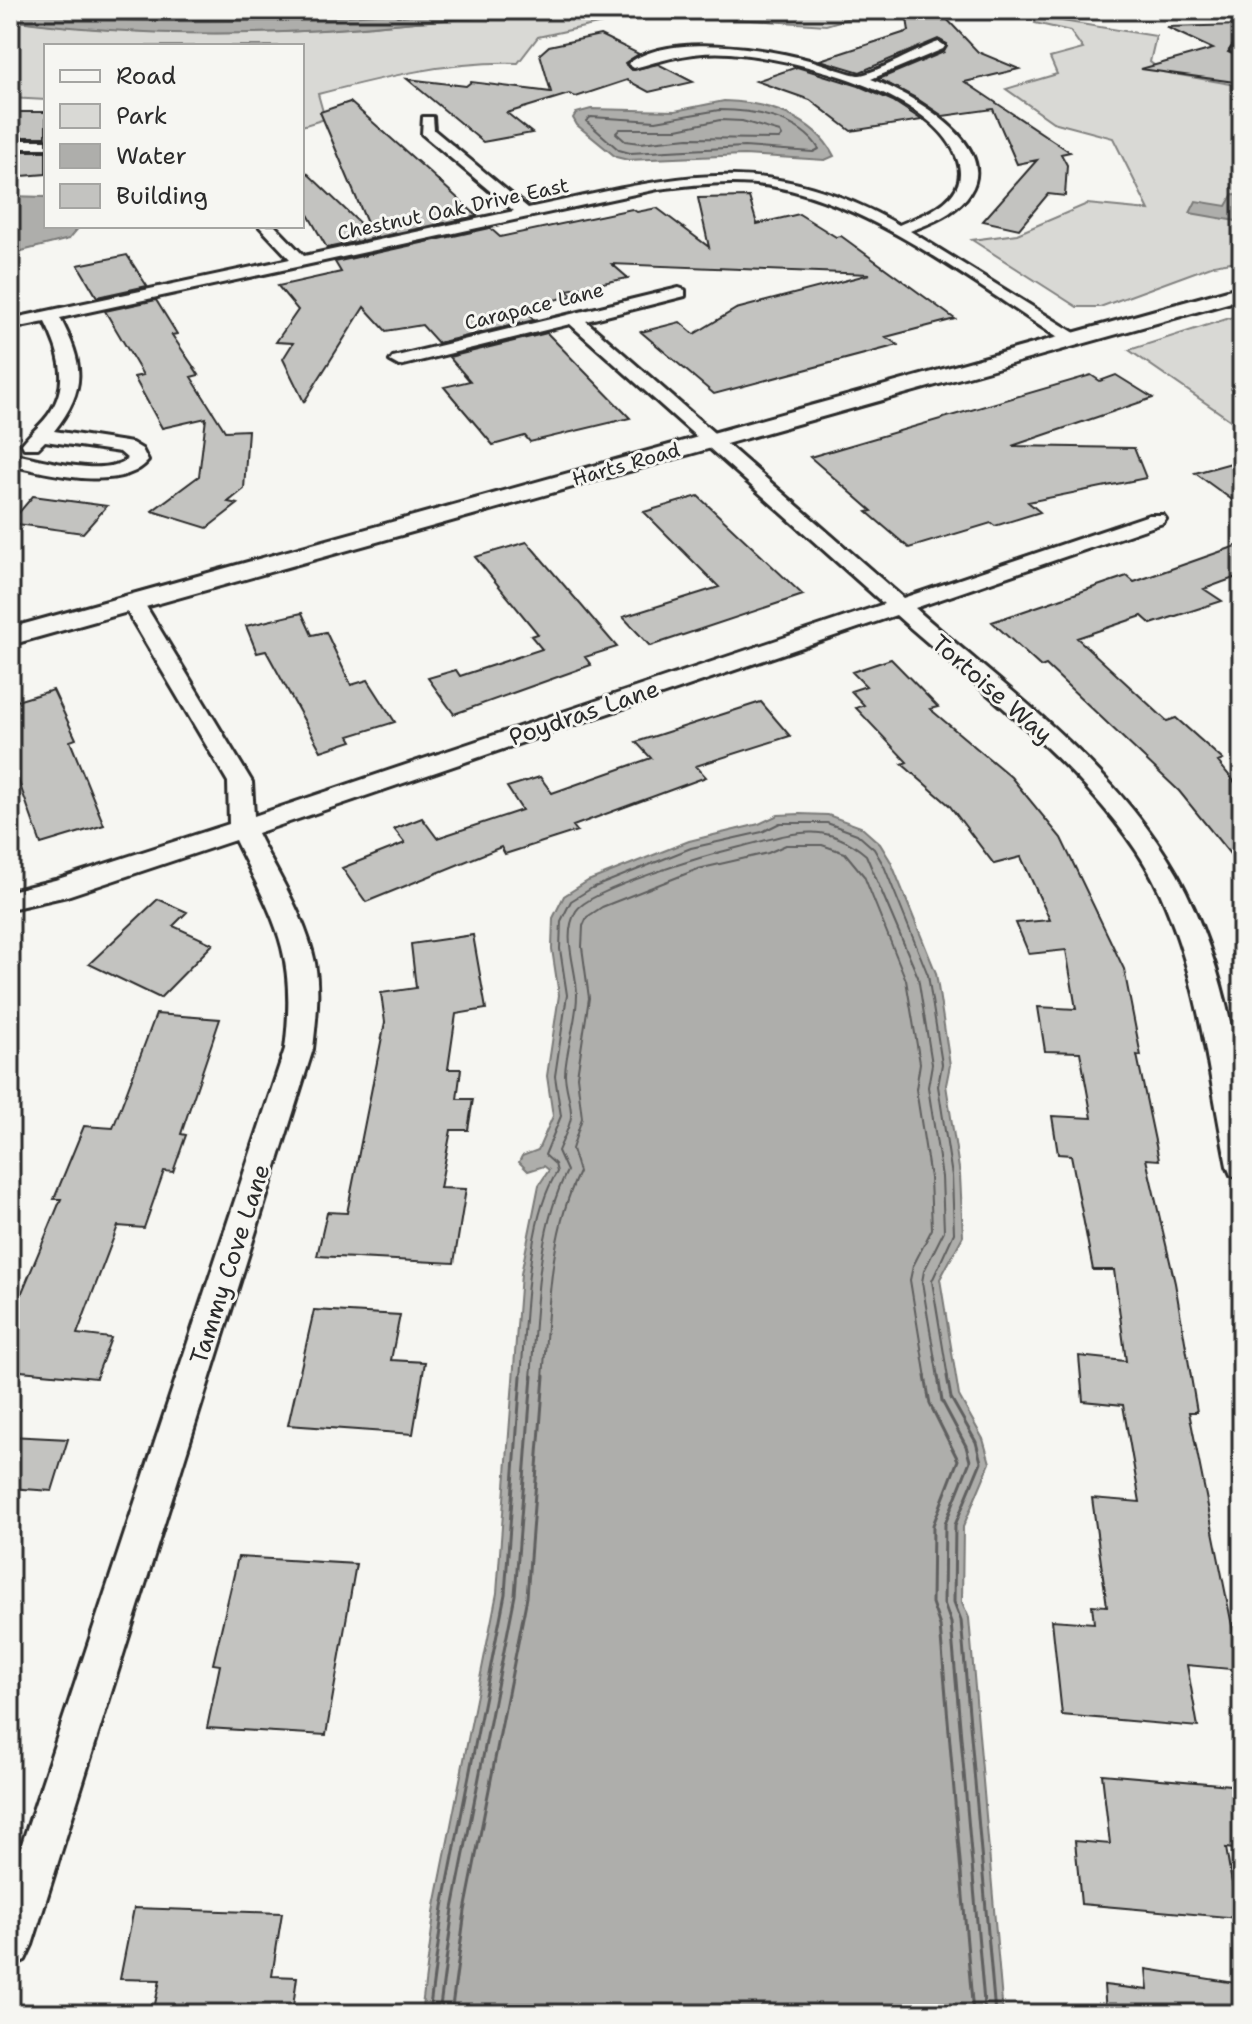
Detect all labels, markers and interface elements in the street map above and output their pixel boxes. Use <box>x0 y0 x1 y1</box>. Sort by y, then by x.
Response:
legend <box>44 44 304 228</box>
text: Road <box>116 60 176 92</box>
text: Park <box>116 100 168 132</box>
text: Water <box>116 140 187 172</box>
street label: Chestnut Oak Drive East <box>335 172 571 246</box>
text: Building <box>116 180 208 212</box>
street label: Carapace Lane <box>462 276 606 336</box>
street label: Harts Road <box>569 436 683 492</box>
street label: Tortoise Way <box>925 627 1059 751</box>
street label: Poydras Lane <box>505 672 663 754</box>
street label: Tammy Cove Lane <box>183 1160 277 1368</box>

